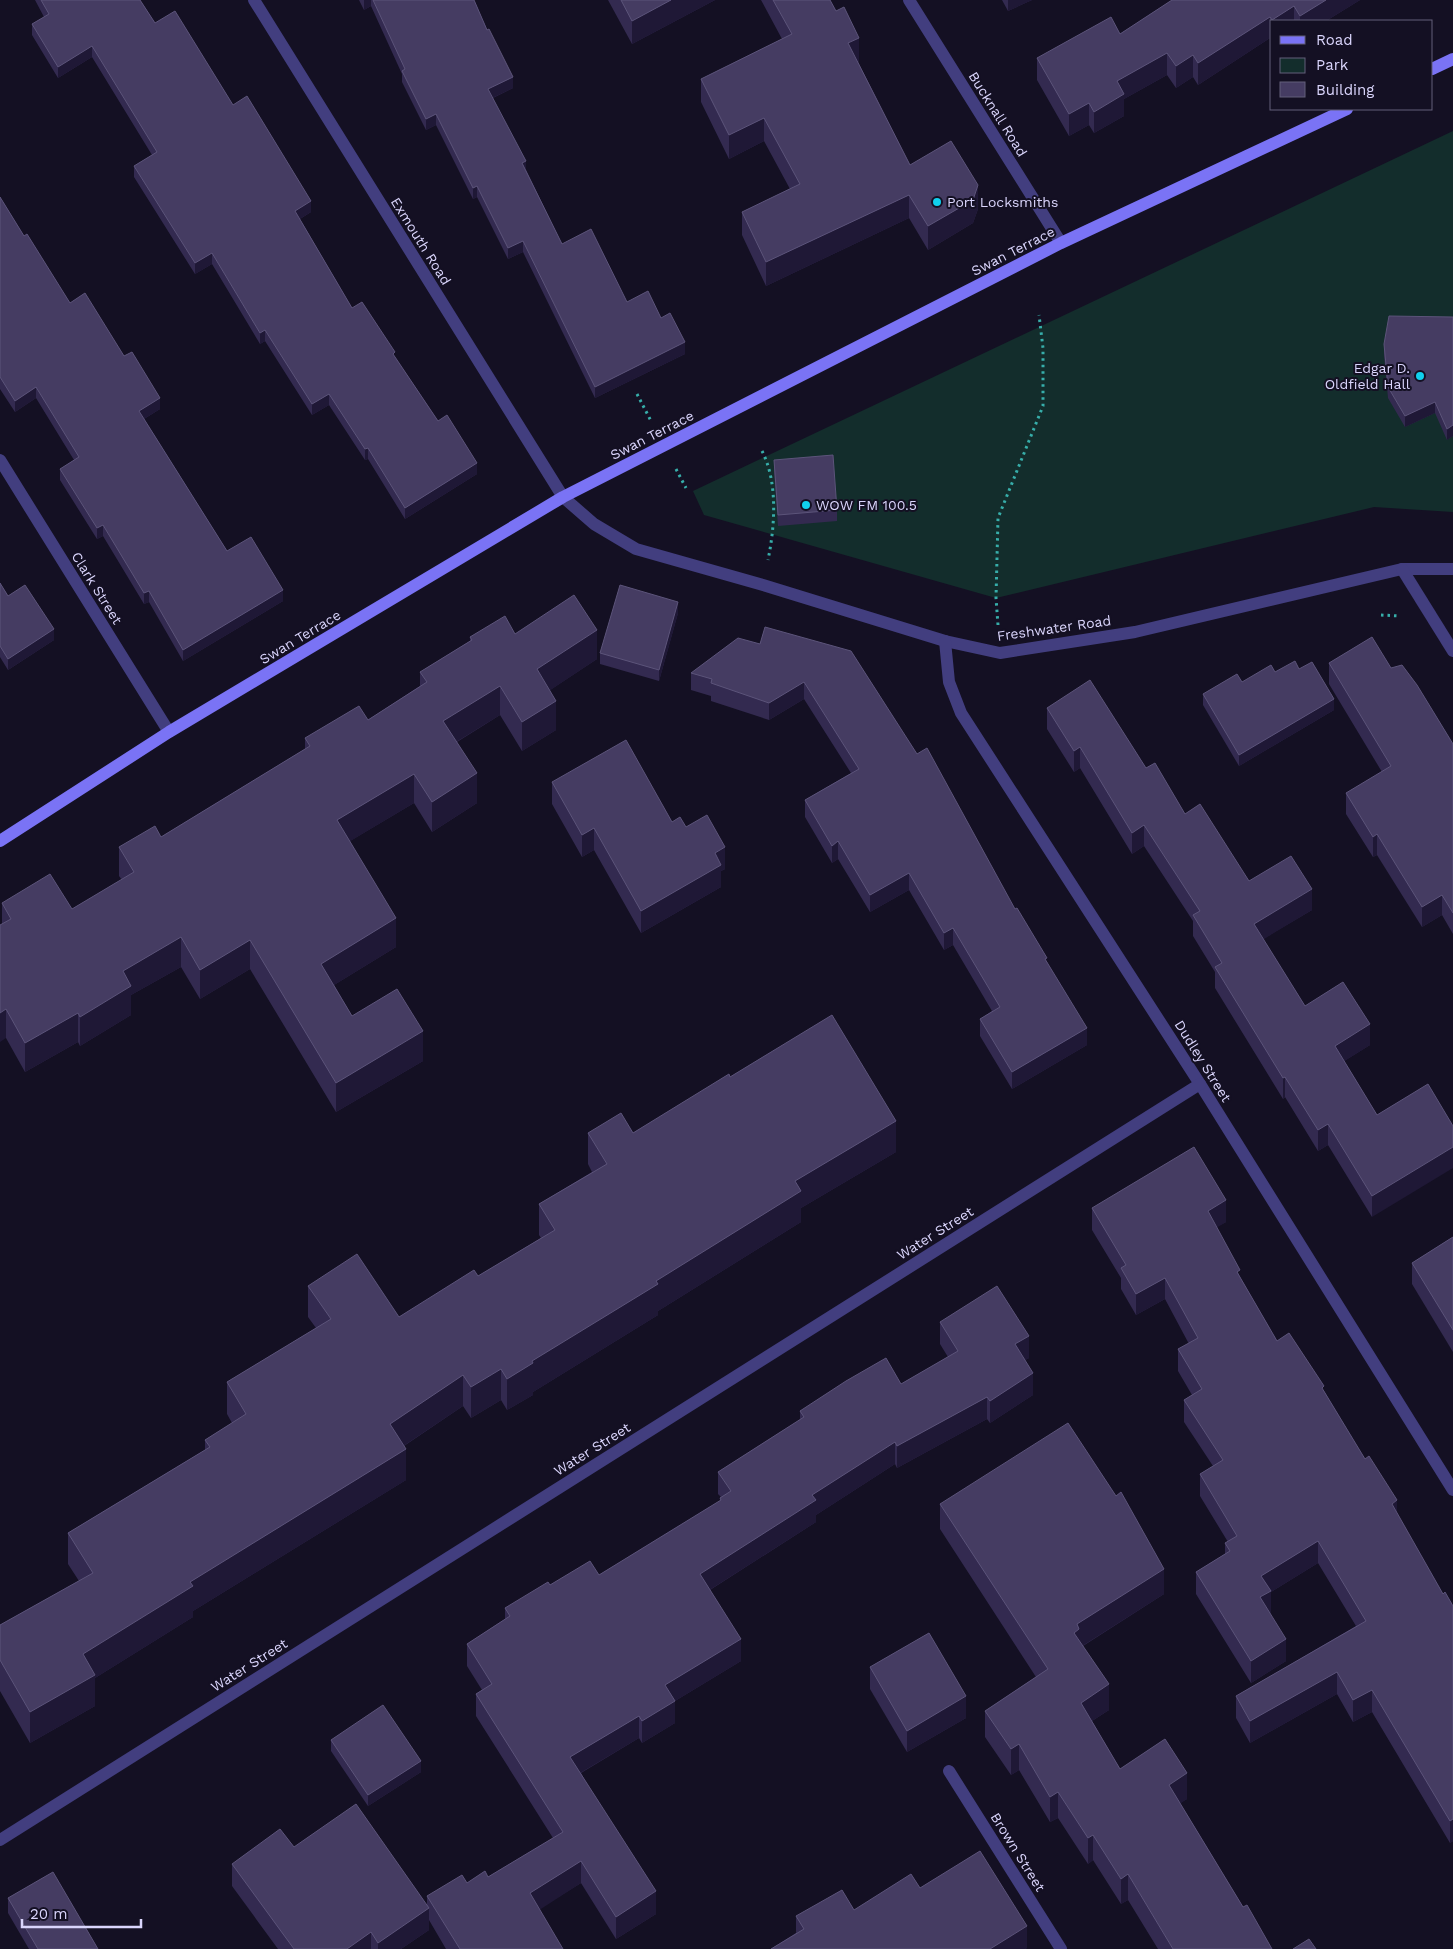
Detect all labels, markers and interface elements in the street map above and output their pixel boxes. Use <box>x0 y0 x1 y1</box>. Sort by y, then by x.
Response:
legend <box>1270 20 1433 110</box>
text: Road <box>1316 31 1353 49</box>
text: Park <box>1316 56 1349 74</box>
street label: Bucknall Road <box>965 69 1031 159</box>
text: Building <box>1316 81 1374 99</box>
street label: Exmouth Road <box>388 194 454 288</box>
place label: Port Locksmiths <box>947 194 1058 210</box>
marker: Port Locksmiths <box>931 196 943 208</box>
street label: Swan Terrace <box>969 223 1057 279</box>
place label: Edgar D. Oldfield Hall <box>1325 360 1411 392</box>
marker: Edgar D. Oldfield Hall <box>1414 370 1426 382</box>
street label: Swan Terrace <box>608 407 696 463</box>
place label: WOW FM 100.5 <box>816 497 917 513</box>
marker: WOW FM 100.5 <box>800 499 812 511</box>
street label: Clark Street <box>68 549 126 627</box>
street label: Swan Terrace <box>257 607 343 667</box>
street label: Freshwater Road <box>996 612 1112 644</box>
street label: Dudley Street <box>1171 1017 1235 1105</box>
street label: Water Street <box>894 1203 976 1263</box>
street label: Water Street <box>551 1419 633 1479</box>
street label: Water Street <box>208 1635 290 1695</box>
street label: Brown Street <box>987 1810 1049 1895</box>
scale bar <box>22 1896 141 1928</box>
text: 20 m <box>30 1905 68 1923</box>

